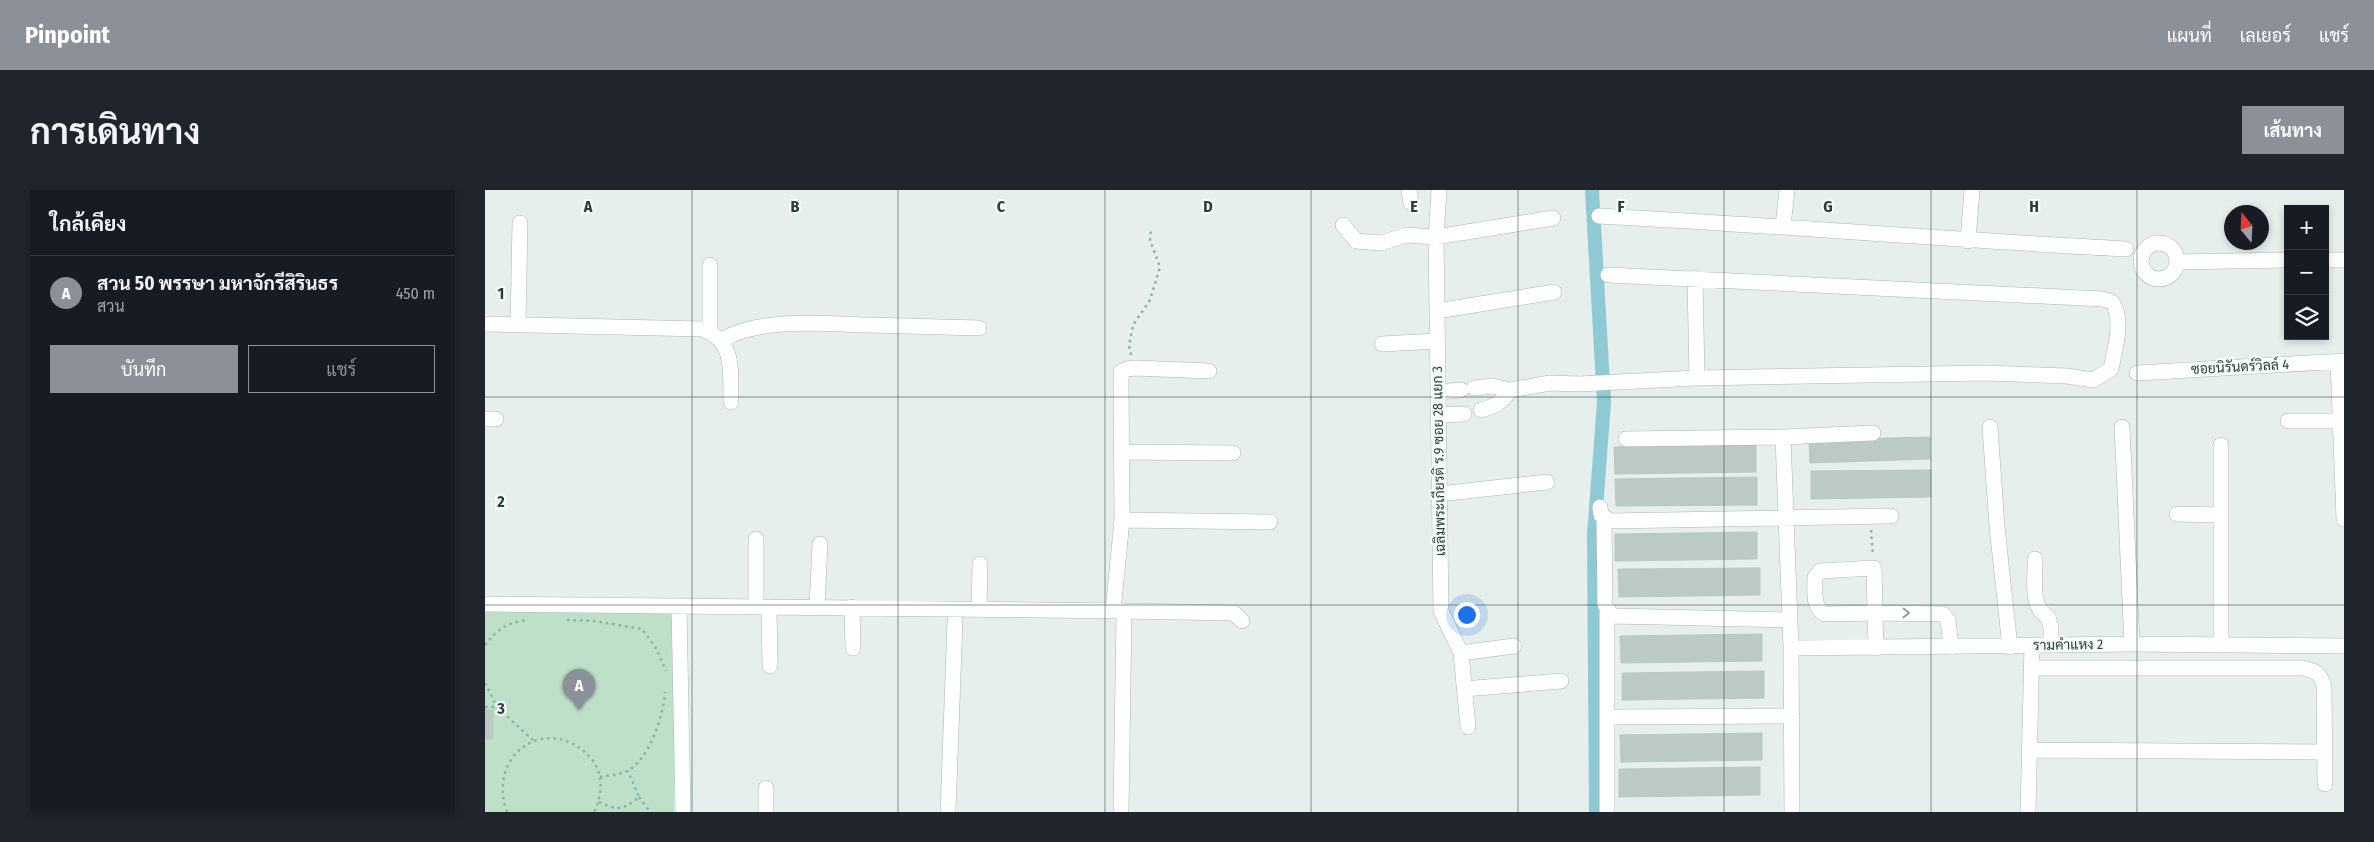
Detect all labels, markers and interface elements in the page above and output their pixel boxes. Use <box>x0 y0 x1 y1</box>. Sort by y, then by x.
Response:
text: Pinpoint <box>25 21 110 49</box>
text: แผนที่ <box>2167 25 2212 47</box>
text: เลเยอร์ <box>2240 25 2291 47</box>
text: แชร์ <box>2319 25 2349 47</box>
button: เส้นทาง <box>2242 106 2344 154</box>
text: การเดินทาง <box>30 111 200 153</box>
text: A <box>583 197 593 216</box>
text: B <box>791 197 800 216</box>
text: C <box>997 197 1006 216</box>
text: D <box>1203 197 1213 216</box>
text: E <box>1410 197 1418 216</box>
text: F <box>1617 197 1625 216</box>
text: G <box>1823 197 1833 216</box>
text: H <box>2029 197 2039 216</box>
north arrow <box>2224 205 2269 250</box>
map controls <box>2284 205 2329 340</box>
button: + <box>2284 205 2329 250</box>
text: ใกล้เคียง <box>50 211 126 237</box>
button: − <box>2284 250 2329 295</box>
text: สวน 50 พรรษา มหาจักรีสิรินธร <box>97 272 338 295</box>
text: A <box>62 284 70 303</box>
text: 450 m <box>396 284 435 303</box>
text: 1 <box>498 284 504 303</box>
button: layers <box>2284 295 2329 340</box>
text: สวน <box>97 297 125 316</box>
button: บันทึก <box>50 345 238 393</box>
button: แชร์ <box>248 345 435 393</box>
street label: ซอยนิรันดร์วิลล์ 4 <box>2191 355 2290 378</box>
street label: เฉลิมพระเกียรติ ร.9 ซอย 28 แยก 3 <box>1428 366 1449 556</box>
text: 2 <box>496 492 505 511</box>
your location <box>1454 602 1480 628</box>
one-way arrow <box>1903 608 1911 618</box>
street label: รามคำแหง 2 <box>2033 636 2103 654</box>
pin: A <box>563 669 595 710</box>
text: 3 <box>496 699 505 718</box>

